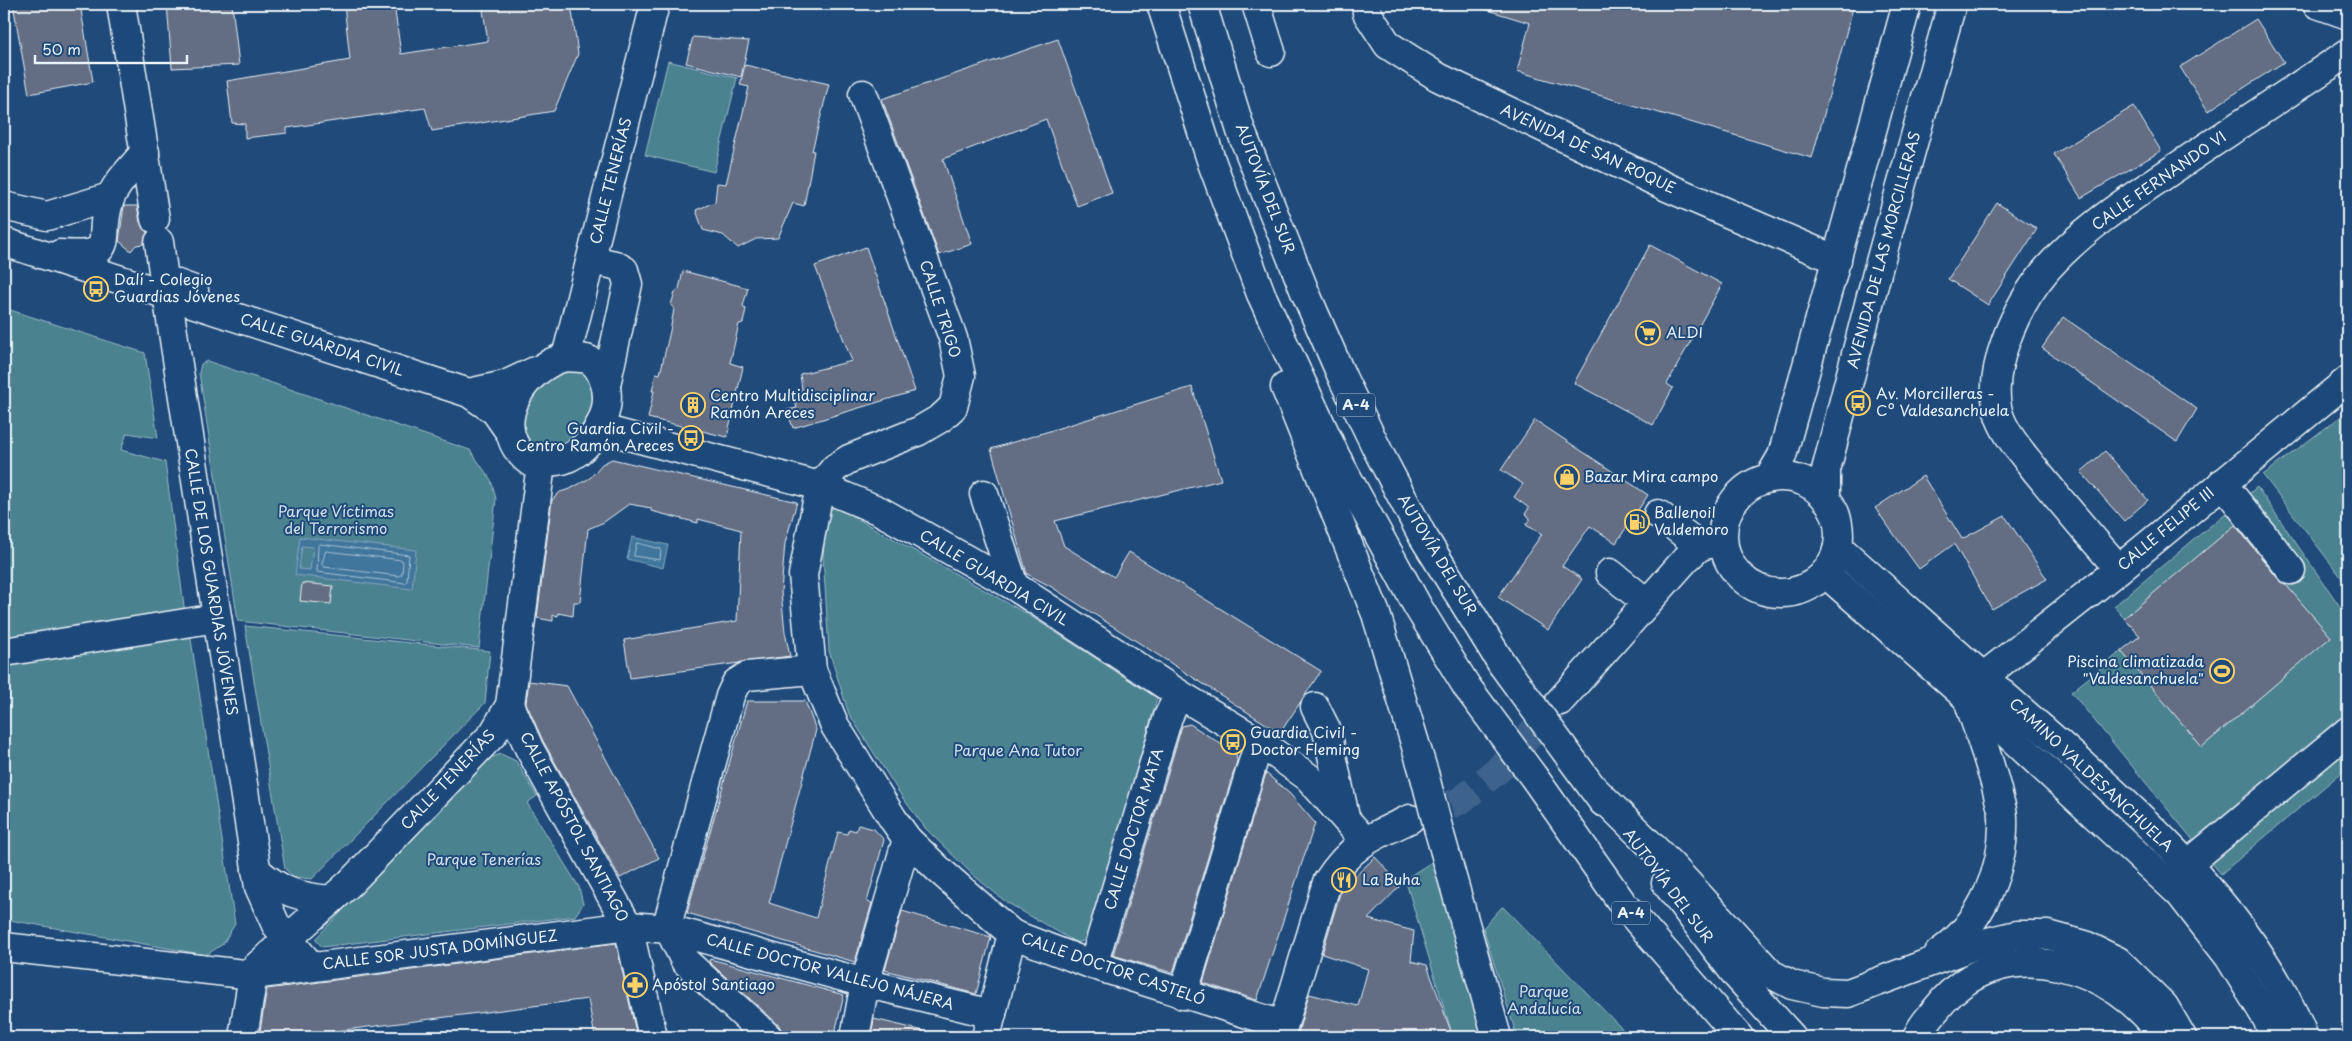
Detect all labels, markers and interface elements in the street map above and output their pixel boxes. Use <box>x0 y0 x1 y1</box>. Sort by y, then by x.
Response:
scale bar <box>35 32 188 64</box>
text: 50 m <box>42 37 81 60</box>
street label: AVENIDA DE SAN ROQUE <box>1497 97 1680 198</box>
street label: CALLE TENERÍAS <box>583 115 636 246</box>
street label: AUTOVÍA DEL SUR <box>1231 120 1302 257</box>
street label: CALLE FERNANDO VI <box>2086 125 2230 235</box>
street label: AVENIDA DE LAS MORCILLERAS <box>1840 128 1925 371</box>
street label: CALLE TRIGO <box>915 257 968 360</box>
place label: Dalí - Colegio Guardias Jóvenes <box>114 267 240 307</box>
bus stop icon: Dalí - Colegio Guardias Jóvenes <box>83 276 109 302</box>
street label: CALLE GUARDIA CIVIL <box>238 306 408 381</box>
supermarket icon: ALDI <box>1635 320 1661 346</box>
place label: ALDI <box>1666 320 1703 343</box>
place label: Av. Morcilleras - Cº Valdesanchuela <box>1876 381 2010 421</box>
place label: Centro Multidisciplinar Ramón Areces <box>710 383 875 423</box>
bus stop icon: Av. Morcilleras - Cº Valdesanchuela <box>1845 390 1871 416</box>
building icon: Centro Multidisciplinar Ramón Areces <box>680 392 706 418</box>
road number: A-4 <box>1337 394 1375 416</box>
place label: Guardia Civil - Centro Ramón Areces <box>516 416 674 456</box>
bus stop icon: Guardia Civil - Centro Ramón Areces <box>678 425 704 451</box>
street label: CALLE DE LOS GUARDIAS JÓVENES <box>180 446 245 717</box>
shop icon: Bazar Mira campo <box>1554 464 1580 490</box>
place label: Bazar Mira campo <box>1584 464 1718 487</box>
street label: CALLE FELIPE III <box>2112 480 2218 575</box>
street label: AUTOVÍA DEL SUR <box>1393 489 1484 619</box>
park label: Parque Víctimas del Terrorismo <box>278 499 394 539</box>
place label: Ballenoil Valdemoro <box>1654 500 1729 540</box>
fuel station icon: Ballenoil Valdemoro <box>1624 509 1650 535</box>
street label: CALLE GUARDIA CIVIL <box>916 523 1074 631</box>
place label: Piscina climatizada "Valdesanchuela" <box>2067 649 2205 689</box>
sports icon: Piscina climatizada "Valdesanchuela" <box>2209 658 2235 684</box>
street label: CAMINO VALDESANCHUELA <box>2005 692 2179 856</box>
place label: Guardia Civil - Doctor Fleming <box>1250 720 1360 760</box>
street label: CALLE TENERÍAS <box>394 724 500 834</box>
street label: CALLE APÓSTOL SANTIAGO <box>515 727 635 926</box>
bus stop icon: Guardia Civil - Doctor Fleming <box>1220 729 1246 755</box>
park label: Parque Ana Tutor <box>954 738 1082 761</box>
street label: CALLE DOCTOR MATA <box>1097 745 1168 912</box>
street label: AUTOVÍA DEL SUR <box>1618 823 1720 947</box>
park label: Parque Tenerías <box>427 847 541 870</box>
restaurant icon: La Buha <box>1331 867 1357 893</box>
place label: La Buha <box>1362 867 1421 890</box>
road number: A-4 <box>1612 901 1650 924</box>
street label: CALLE SOR JUSTA DOMÍNGUEZ <box>321 923 559 974</box>
street label: CALLE DOCTOR CASTELÓ <box>1018 925 1209 1010</box>
street label: CALLE DOCTOR VALLEJO NÁJERA <box>704 926 957 1015</box>
pharmacy icon: Apóstol Santiago <box>622 972 648 998</box>
place label: Apóstol Santiago <box>652 972 775 995</box>
park label: Parque Andalucía <box>1507 979 1582 1019</box>

